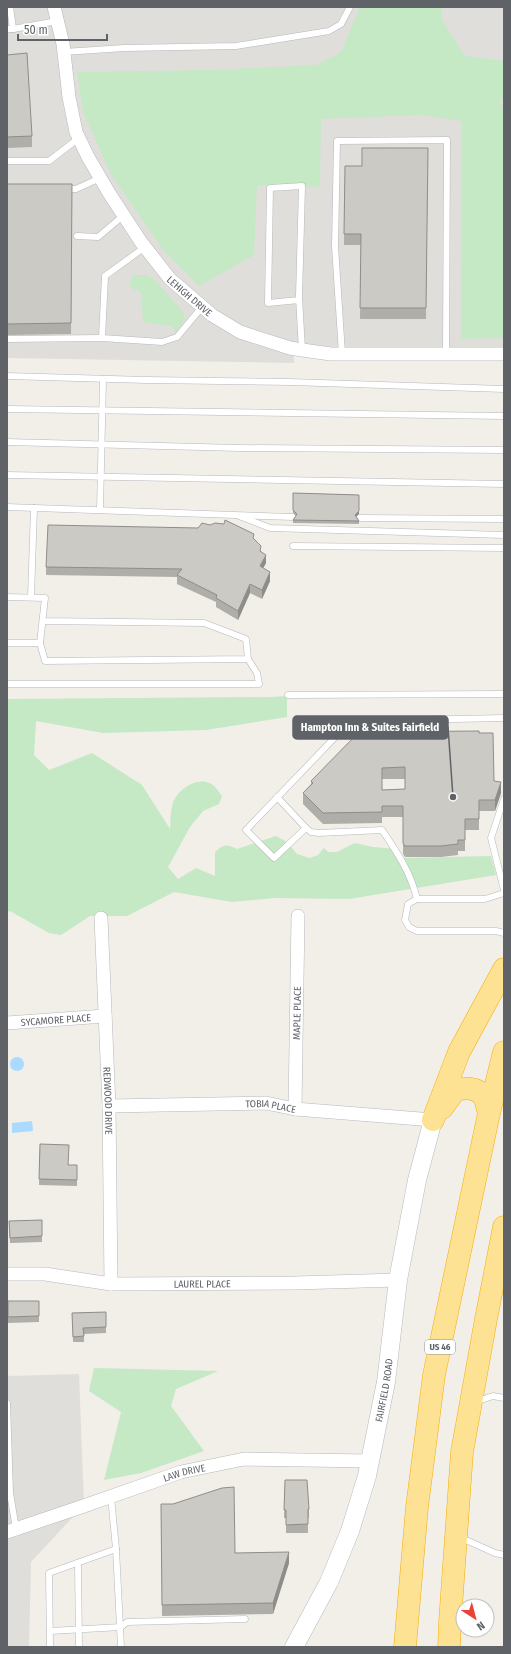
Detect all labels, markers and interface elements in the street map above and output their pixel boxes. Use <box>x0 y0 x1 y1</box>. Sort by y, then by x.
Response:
scale bar <box>18 16 107 42</box>
text: 50 m <box>24 23 48 37</box>
street label: LEHIGH DRIVE <box>164 274 214 320</box>
callout: Hampton Inn & Suites Fairfield <box>293 716 448 739</box>
text: Hampton Inn & Suites Fairfield <box>301 721 439 734</box>
street label: MAPLE PLACE <box>291 986 304 1040</box>
street label: SYCAMORE PLACE <box>20 1012 92 1029</box>
street label: REDWOOD DRIVE <box>100 1067 114 1135</box>
street label: TOBIA PLACE <box>245 1098 297 1116</box>
street label: LAUREL PLACE <box>174 1278 231 1291</box>
road number: US 46 <box>425 1340 455 1354</box>
street label: FAIRFIELD ROAD <box>373 1358 396 1423</box>
street label: LAW DRIVE <box>162 1462 207 1485</box>
north arrow <box>455 1598 495 1638</box>
text: N <box>474 1618 487 1633</box>

